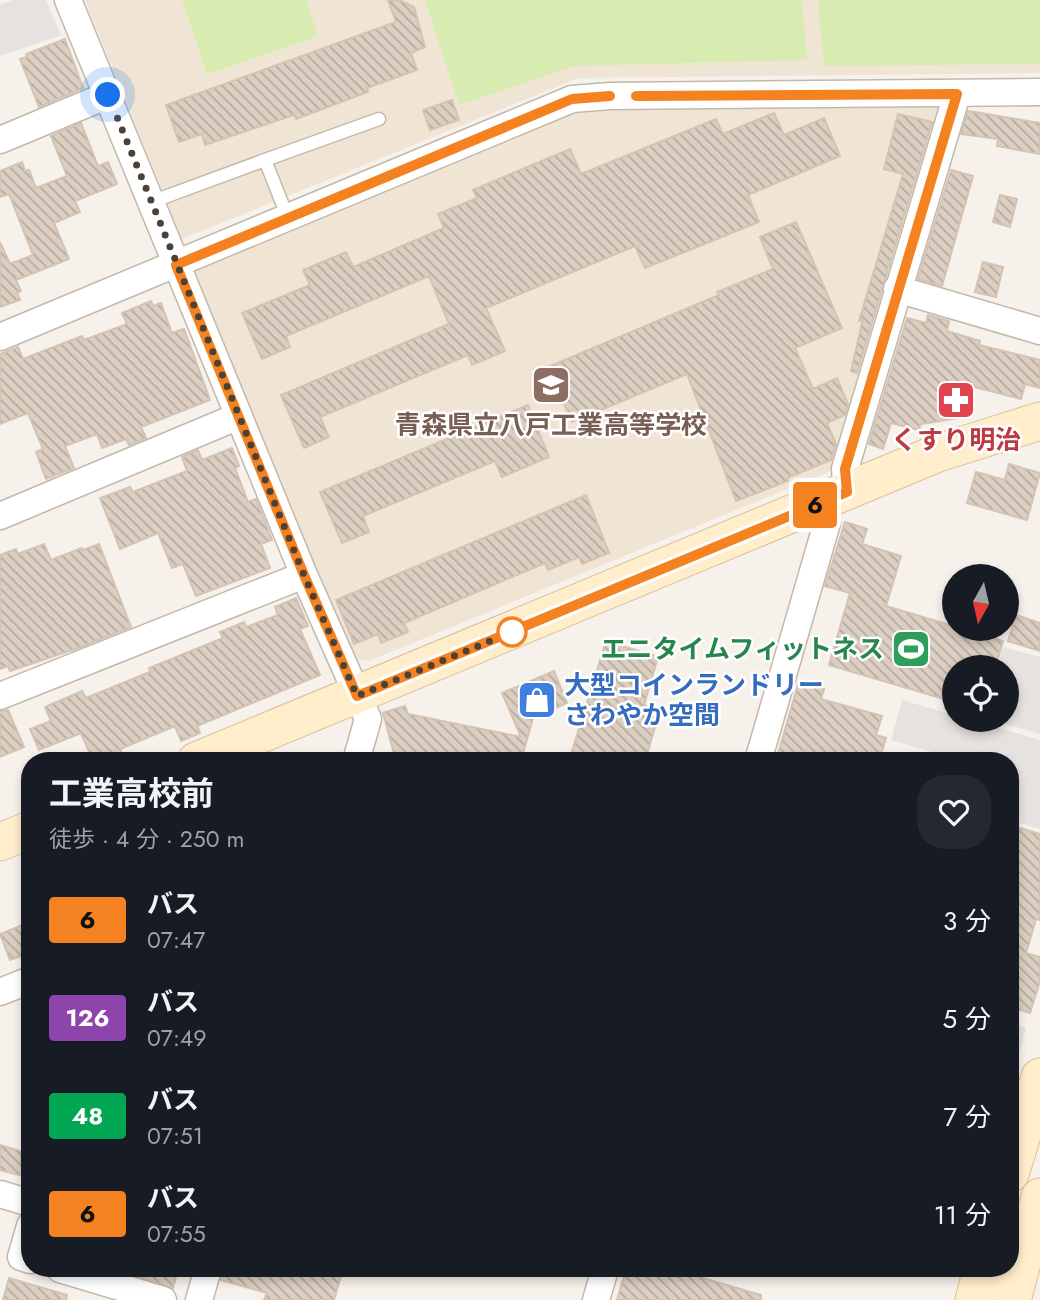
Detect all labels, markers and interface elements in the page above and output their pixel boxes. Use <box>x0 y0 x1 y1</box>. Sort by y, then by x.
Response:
your location <box>90 77 125 112</box>
school or university icon: 青森県立八戸工業高等学校 <box>530 364 572 406</box>
pharmacy icon: くすり明治 <box>935 379 977 421</box>
place label: 青森県立八戸工業高等学校 <box>395 406 707 444</box>
place label: くすり明治 <box>891 421 1021 459</box>
line badge: 6 <box>792 482 838 528</box>
text: 6 <box>807 487 823 522</box>
north arrow <box>942 564 1018 640</box>
map controls <box>942 564 1019 732</box>
unlabelled marker <box>497 617 527 647</box>
sports icon: エニタイムフィットネス <box>890 628 932 670</box>
place label: エニタイムフィットネス <box>601 630 884 668</box>
button: locate <box>942 655 1019 732</box>
place label: 大型コインランドリー さわやか空間 <box>564 666 824 734</box>
shop icon: 大型コインランドリー さわやか空間 <box>516 679 558 721</box>
text: 工業高校前 <box>49 770 214 817</box>
button: heart <box>917 775 991 849</box>
text: 徒歩 · 4 分 · 250 m <box>49 822 244 856</box>
text: バス <box>147 885 199 923</box>
text: 6 <box>79 902 96 937</box>
text: 3 分 <box>943 902 991 940</box>
text: 07:47 <box>147 923 205 957</box>
text: バス <box>147 983 199 1021</box>
text: 126 <box>65 1000 110 1035</box>
text: 5 分 <box>943 1000 991 1038</box>
text: 07:49 <box>147 1021 206 1055</box>
text: バス <box>147 1081 199 1119</box>
text: 48 <box>72 1098 103 1133</box>
text: 7 分 <box>944 1098 991 1136</box>
text: 07:51 <box>147 1119 203 1153</box>
text: バス <box>147 1179 199 1217</box>
text: 6 <box>79 1196 96 1231</box>
text: 11 分 <box>934 1196 991 1234</box>
text: 07:55 <box>147 1217 206 1251</box>

